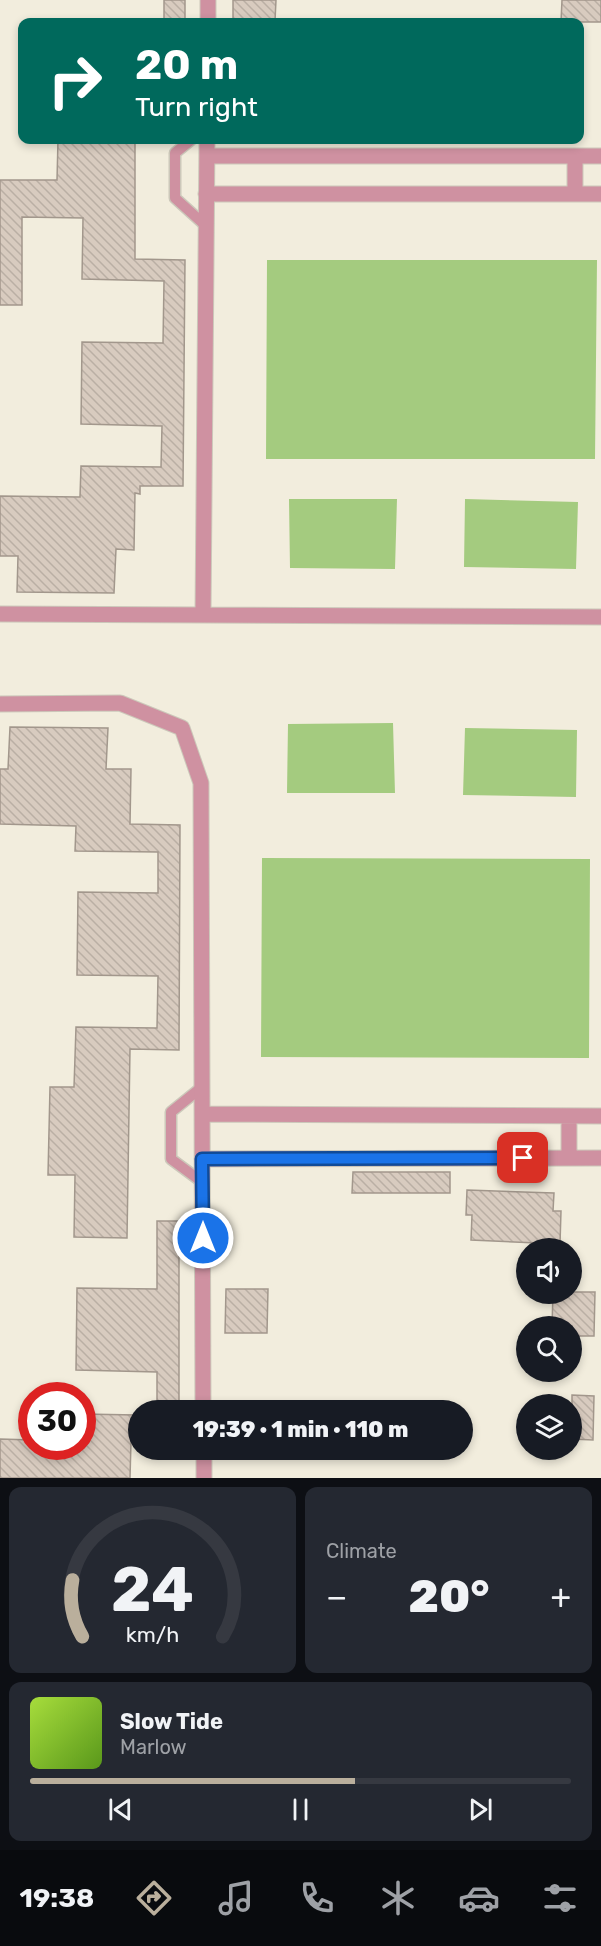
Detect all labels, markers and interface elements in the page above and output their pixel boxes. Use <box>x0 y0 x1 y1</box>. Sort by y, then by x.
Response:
text: 20 m <box>135 40 238 90</box>
icon: right <box>36 42 114 120</box>
text: Turn right <box>135 91 258 123</box>
pin <box>497 1132 548 1183</box>
icon: arrive <box>506 1141 539 1174</box>
position arrow <box>171 1206 235 1270</box>
map controls <box>516 1238 582 1460</box>
button: sound <box>516 1238 582 1304</box>
button: search <box>516 1316 582 1382</box>
speed limit sign: 30 <box>18 1382 96 1460</box>
button: layers <box>516 1394 582 1460</box>
text: 19:39 · 1 min · 110 m <box>193 1416 408 1443</box>
text: Climate <box>326 1539 397 1563</box>
text: 24 <box>111 1553 194 1627</box>
text: 20° <box>409 1570 489 1623</box>
text: − <box>326 1577 347 1616</box>
text: + <box>550 1577 571 1616</box>
text: km/h <box>126 1622 179 1647</box>
text: Slow Tide <box>120 1708 223 1735</box>
text: Marlow <box>120 1735 187 1759</box>
icon: previous <box>104 1793 137 1826</box>
icon: pause <box>284 1793 317 1826</box>
icon: next <box>464 1793 497 1826</box>
icon: directions <box>133 1877 175 1919</box>
icon: music <box>215 1877 257 1919</box>
icon: phone <box>296 1877 338 1919</box>
icon: climate <box>377 1877 419 1919</box>
icon: car <box>458 1877 500 1919</box>
icon: filters <box>539 1877 581 1919</box>
text: 19:38 <box>20 1882 94 1914</box>

